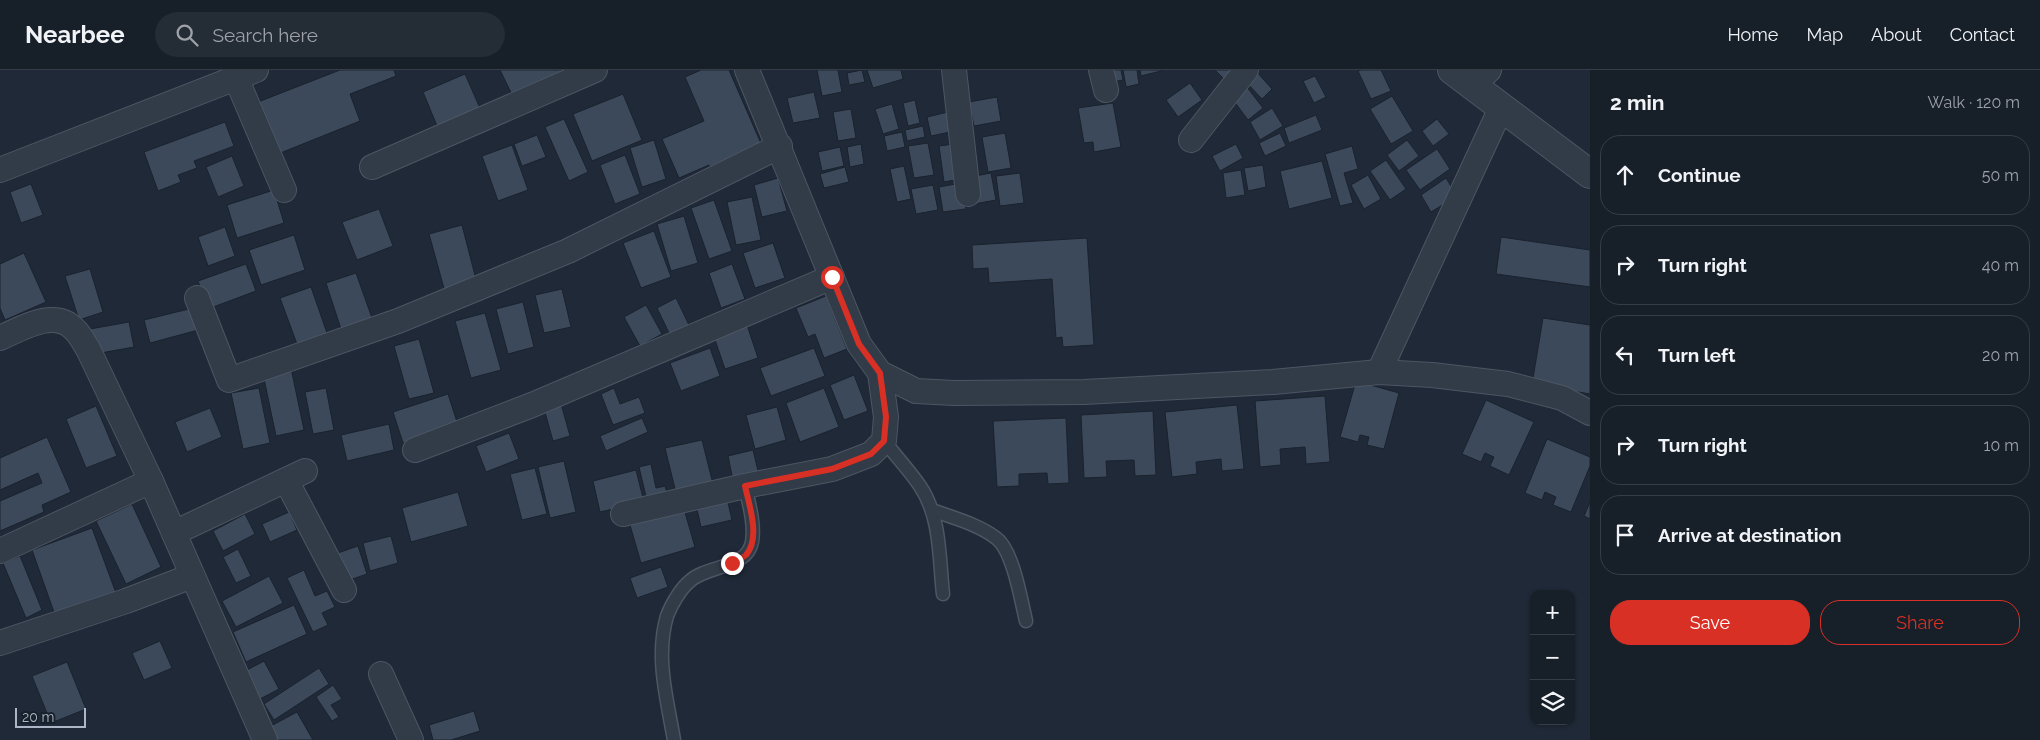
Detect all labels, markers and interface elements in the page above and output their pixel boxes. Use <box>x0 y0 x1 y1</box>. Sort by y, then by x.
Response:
search box <box>155 12 505 57</box>
text: Nearbee <box>25 20 125 49</box>
icon: search <box>173 21 201 49</box>
text: Search here <box>213 24 318 46</box>
text: Home <box>1727 24 1778 45</box>
text: Map <box>1806 24 1843 45</box>
text: About <box>1871 24 1922 45</box>
text: Contact <box>1950 24 2015 45</box>
text: 2 min <box>1610 90 1664 115</box>
text: Walk · 120 m <box>1928 93 2020 112</box>
icon: ahead <box>1611 161 1639 189</box>
text: Continue <box>1658 164 1741 186</box>
text: 50 m <box>1982 166 2019 185</box>
icon: right <box>1611 251 1639 279</box>
text: Turn right <box>1658 254 1747 276</box>
text: 40 m <box>1982 256 2019 275</box>
route start <box>821 266 844 289</box>
icon: left <box>1611 341 1639 369</box>
text: Turn left <box>1658 344 1735 366</box>
text: 20 m <box>1982 346 2019 365</box>
icon: right <box>1611 431 1639 459</box>
text: Turn right <box>1658 434 1747 456</box>
text: 10 m <box>1984 436 2019 455</box>
icon: arrive <box>1611 521 1639 549</box>
text: Arrive at destination <box>1658 524 1842 546</box>
route end <box>721 552 744 575</box>
map controls <box>1530 590 1575 725</box>
button: + <box>1530 590 1575 635</box>
button: Save <box>1610 600 1810 645</box>
button: Share <box>1820 600 2020 645</box>
button: − <box>1530 635 1575 680</box>
button: layers <box>1530 680 1575 725</box>
scale bar <box>15 705 86 728</box>
text: 20 m <box>22 709 54 725</box>

